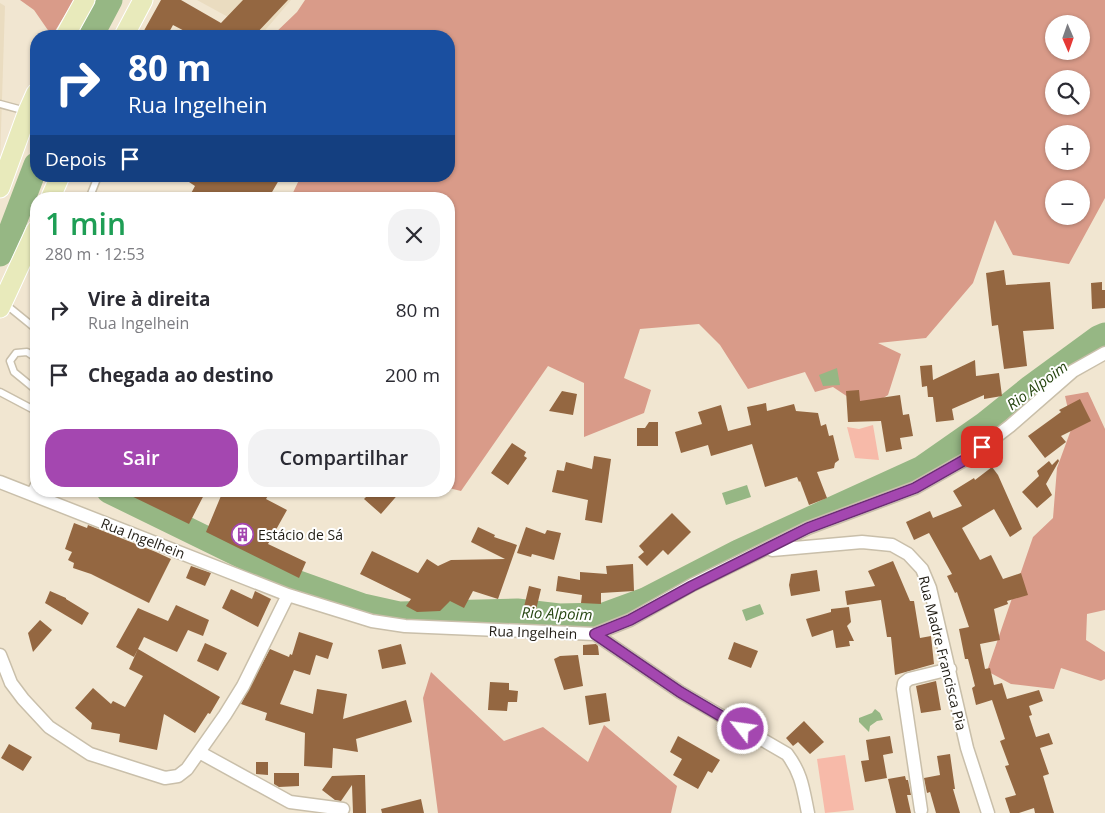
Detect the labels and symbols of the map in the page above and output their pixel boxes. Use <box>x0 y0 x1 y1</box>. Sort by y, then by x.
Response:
north arrow <box>1045 15 1090 60</box>
water label: Rio Alpoim <box>1002 356 1072 414</box>
pin <box>961 426 1003 468</box>
street label: Rua Ingelhein <box>98 513 188 563</box>
building icon: Estácio de Sá <box>230 522 254 546</box>
place label: Estácio de Sá <box>258 525 343 544</box>
street label: Rua Madre Francisca Pia <box>915 574 971 732</box>
water label: Rio Alpoim <box>521 602 593 624</box>
street label: Rua Ingelhein <box>488 621 578 643</box>
position arrow <box>716 702 768 754</box>

